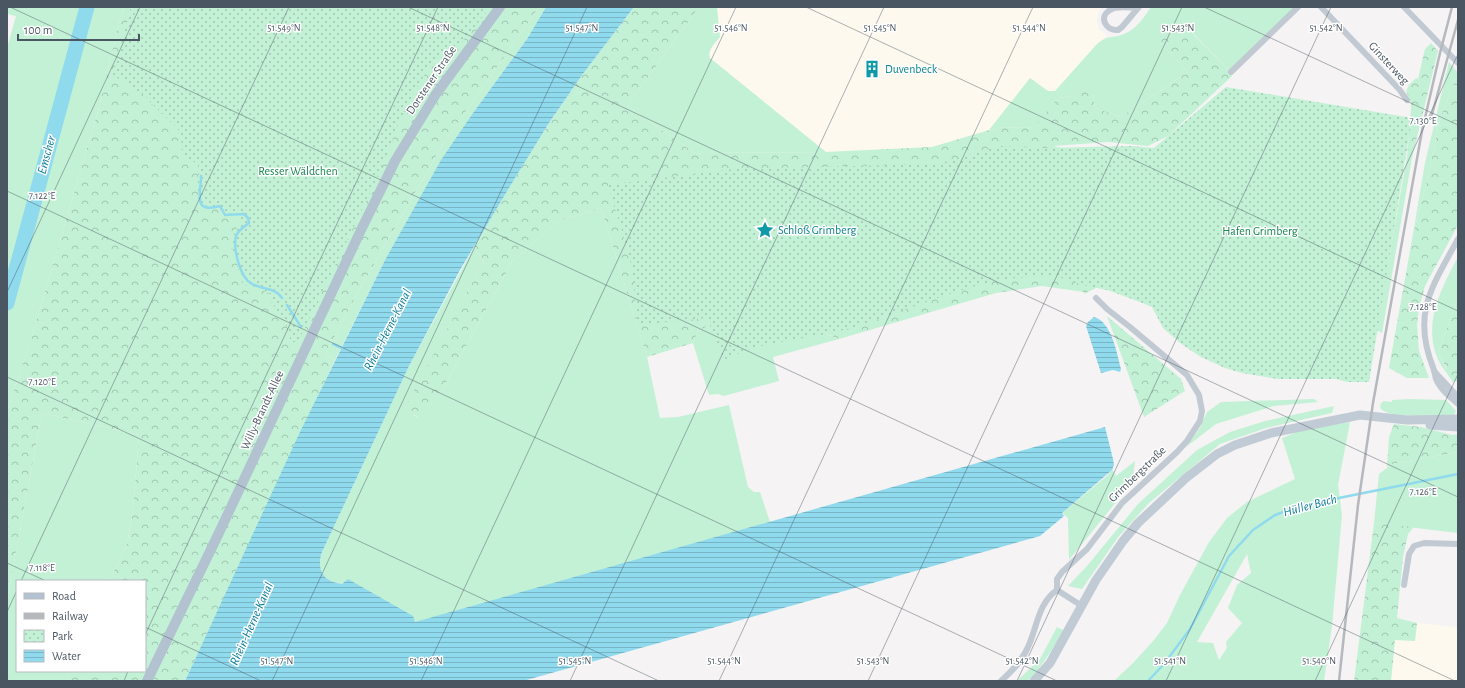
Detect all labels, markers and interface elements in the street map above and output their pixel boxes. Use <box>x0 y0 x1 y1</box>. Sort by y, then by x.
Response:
scale bar <box>18 16 139 42</box>
text: 51.549°N <box>267 23 301 33</box>
text: 51.548°N <box>416 23 450 33</box>
text: 51.547°N <box>566 23 598 33</box>
text: 51.546°N <box>714 23 748 33</box>
text: 51.545°N <box>864 23 896 33</box>
text: 51.544°N <box>1012 23 1046 33</box>
text: 51.543°N <box>1162 23 1194 33</box>
text: 51.542°N <box>1309 23 1343 33</box>
text: 100 m <box>24 24 52 36</box>
street label: Ginsterweg <box>1366 39 1412 87</box>
street label: Dorstener Straße <box>404 44 458 116</box>
building icon: Duvenbeck <box>862 59 882 79</box>
place label: Duvenbeck <box>885 63 938 75</box>
text: 7.130°E <box>1409 116 1437 126</box>
water label: Emscher <box>36 134 59 175</box>
park label: Resser Wäldchen <box>258 165 338 177</box>
text: 7.122°E <box>29 191 56 201</box>
place icon: Schloß Grimberg <box>755 220 775 240</box>
place label: Schloß Grimberg <box>778 224 857 236</box>
park label: Hafen Grimberg <box>1222 225 1298 237</box>
water label: Rhein-Herne-Kanal <box>362 287 414 373</box>
text: 7.128°E <box>1410 302 1437 312</box>
street label: Willy-Brandt-Allee <box>238 368 287 452</box>
text: 7.120°E <box>28 377 56 387</box>
street label: Grimbergstraße <box>1106 444 1168 504</box>
text: 7.126°E <box>1410 487 1437 497</box>
water label: Hüller Bach <box>1282 493 1338 519</box>
text: 7.118°E <box>29 563 55 573</box>
legend <box>16 580 146 672</box>
water label: Rhein-Herne-Kanal <box>228 580 276 668</box>
text: Road <box>52 590 76 602</box>
text: Railway <box>52 610 88 623</box>
text: Park <box>52 630 73 642</box>
text: Water <box>52 650 81 662</box>
text: 51.547°N <box>261 656 293 666</box>
text: 51.546°N <box>409 656 443 666</box>
text: 51.545°N <box>559 656 591 666</box>
text: 51.544°N <box>707 656 741 666</box>
text: 51.543°N <box>857 656 889 666</box>
text: 51.542°N <box>1005 656 1039 666</box>
text: 51.541°N <box>1154 656 1186 666</box>
text: 51.540°N <box>1302 656 1336 666</box>

